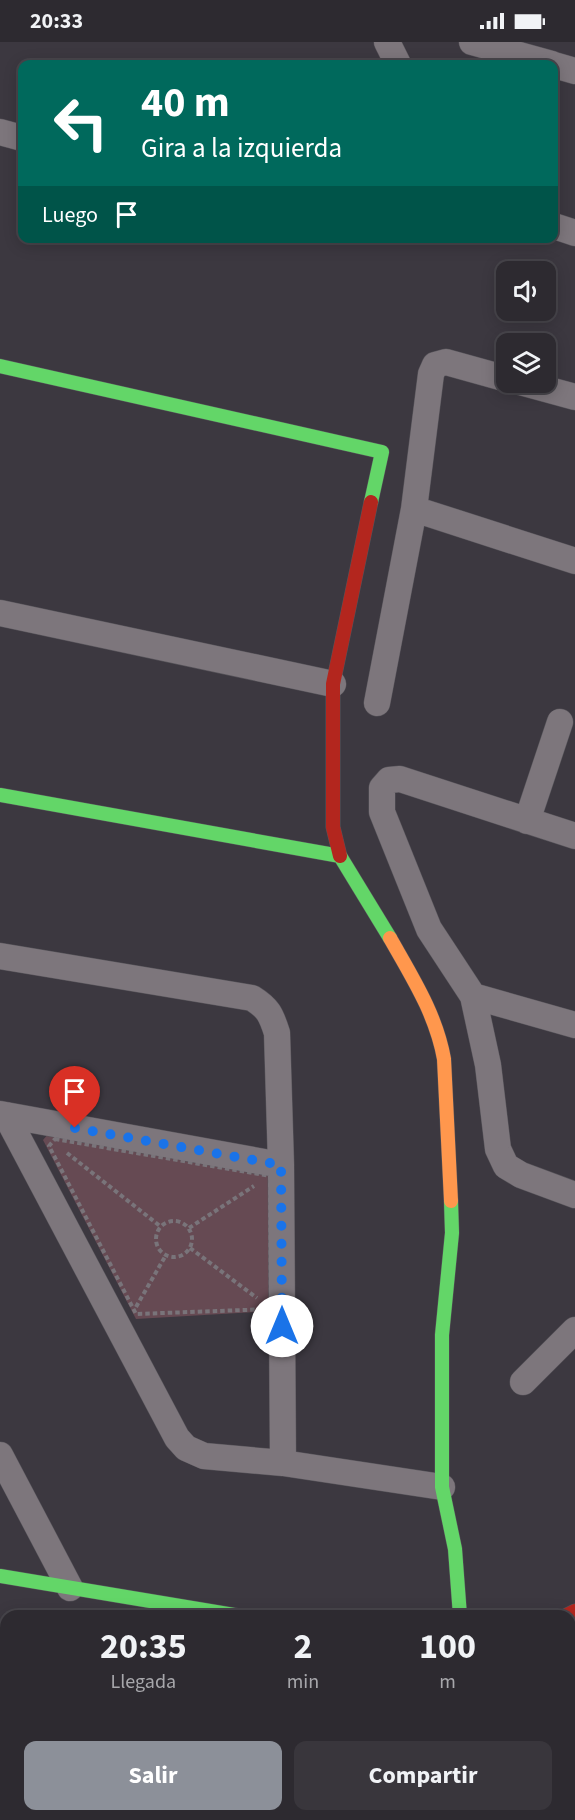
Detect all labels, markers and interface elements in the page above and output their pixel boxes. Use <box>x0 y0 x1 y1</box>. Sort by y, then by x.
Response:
text: 20:33 <box>30 5 83 37</box>
text: 40 m <box>141 73 230 133</box>
icon: left <box>42 84 120 162</box>
text: Gira a la izquierda <box>141 129 342 168</box>
icon: arrive <box>110 198 143 231</box>
text: Luego <box>42 199 98 231</box>
map controls <box>496 261 556 393</box>
button: sound <box>496 261 556 321</box>
button: layers <box>496 333 556 393</box>
pin <box>49 1066 100 1128</box>
icon: arrive <box>58 1075 91 1108</box>
position arrow <box>250 1294 314 1358</box>
text: 20:35 <box>100 1621 187 1672</box>
text: 2 <box>293 1621 312 1672</box>
text: 100 <box>419 1621 476 1672</box>
text: Llegada <box>111 1668 176 1696</box>
text: min <box>287 1668 319 1696</box>
text: m <box>439 1668 456 1696</box>
button: Salir <box>24 1741 282 1810</box>
button: Compartir <box>294 1741 552 1810</box>

